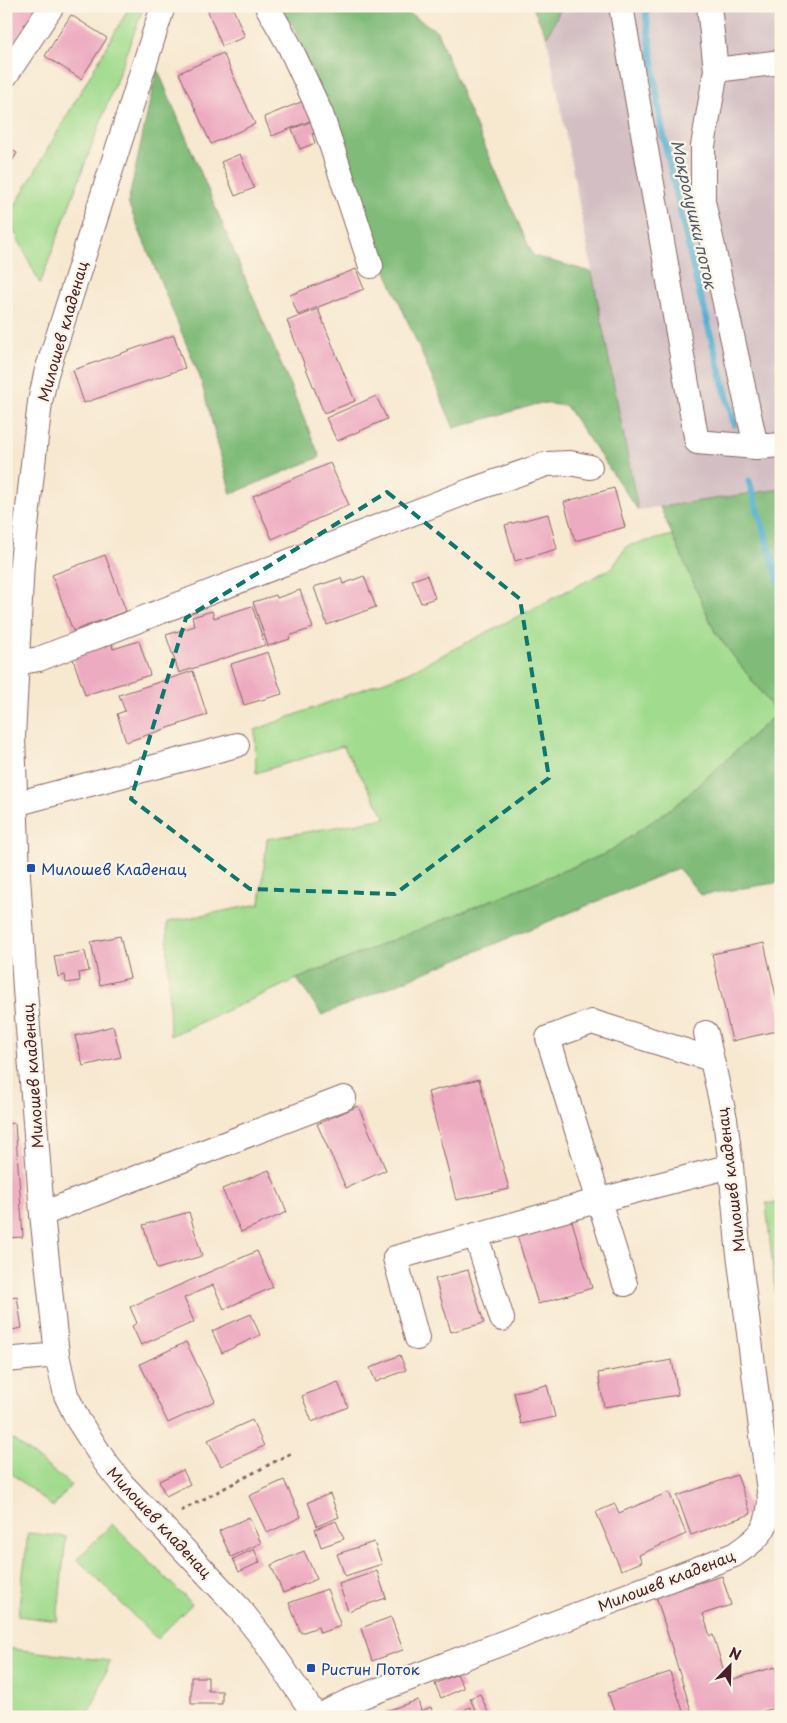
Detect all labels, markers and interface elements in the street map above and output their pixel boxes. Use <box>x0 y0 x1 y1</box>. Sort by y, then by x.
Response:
water label: Мокролушки поток <box>666 137 724 292</box>
street label: Милошев кладенац <box>31 258 93 404</box>
place label: Милошев Кладенац <box>41 857 187 880</box>
marker: Милошев Кладенац <box>25 862 37 874</box>
street label: Милошев кладенац <box>15 1003 49 1149</box>
street label: Милошев кладенац <box>710 1106 750 1254</box>
street label: Милошев кладенац <box>102 1461 218 1583</box>
street label: Милошев кладенац <box>594 1543 738 1617</box>
north arrow <box>704 1640 754 1690</box>
text: N <box>726 1642 744 1665</box>
place label: Ристин Поток <box>321 1657 420 1680</box>
marker: Ристин Поток <box>305 1662 317 1674</box>

